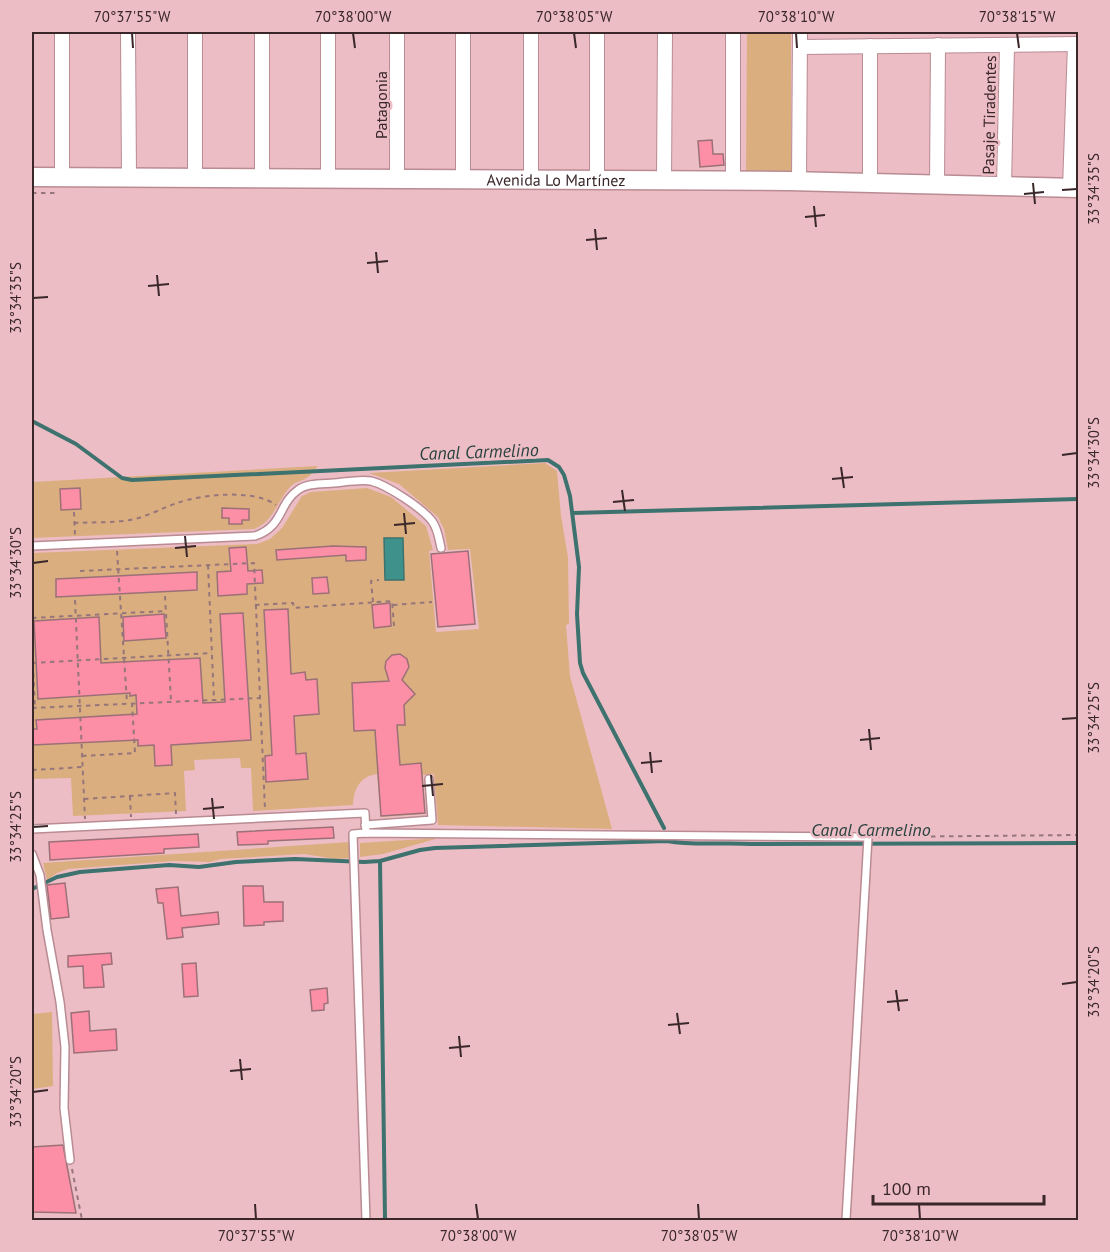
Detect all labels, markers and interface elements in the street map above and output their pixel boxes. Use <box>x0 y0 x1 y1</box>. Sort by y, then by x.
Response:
text: 70°37'55"W <box>94 7 171 26</box>
text: 70°38'00"W <box>315 7 392 26</box>
text: 70°38'05"W <box>536 7 613 26</box>
text: 70°38'10"W <box>758 7 835 26</box>
text: 70°38'15"W <box>979 7 1056 26</box>
street label: Pasaje Tiradentes <box>978 55 1000 175</box>
street label: Patagonia <box>371 71 391 139</box>
text: 33°34'35"S <box>1084 153 1103 225</box>
street label: Avenida Lo Martínez <box>487 169 625 190</box>
text: 33°34'35"S <box>6 262 25 334</box>
text: 33°34'30"S <box>1084 417 1103 489</box>
water label: Canal Carmelino <box>419 438 539 465</box>
text: 33°34'30"S <box>6 527 25 599</box>
text: 33°34'25"S <box>1084 682 1103 754</box>
text: 33°34'25"S <box>6 791 25 863</box>
water label: Canal Carmelino <box>811 818 931 841</box>
text: 33°34'20"S <box>1084 946 1103 1018</box>
text: 33°34'20"S <box>6 1056 25 1128</box>
scale bar <box>873 1168 1044 1206</box>
text: 100 m <box>882 1177 931 1200</box>
text: 70°37'55"W <box>218 1226 295 1245</box>
text: 70°38'00"W <box>440 1226 517 1245</box>
text: 70°38'05"W <box>661 1226 738 1245</box>
text: 70°38'10"W <box>882 1226 959 1245</box>

